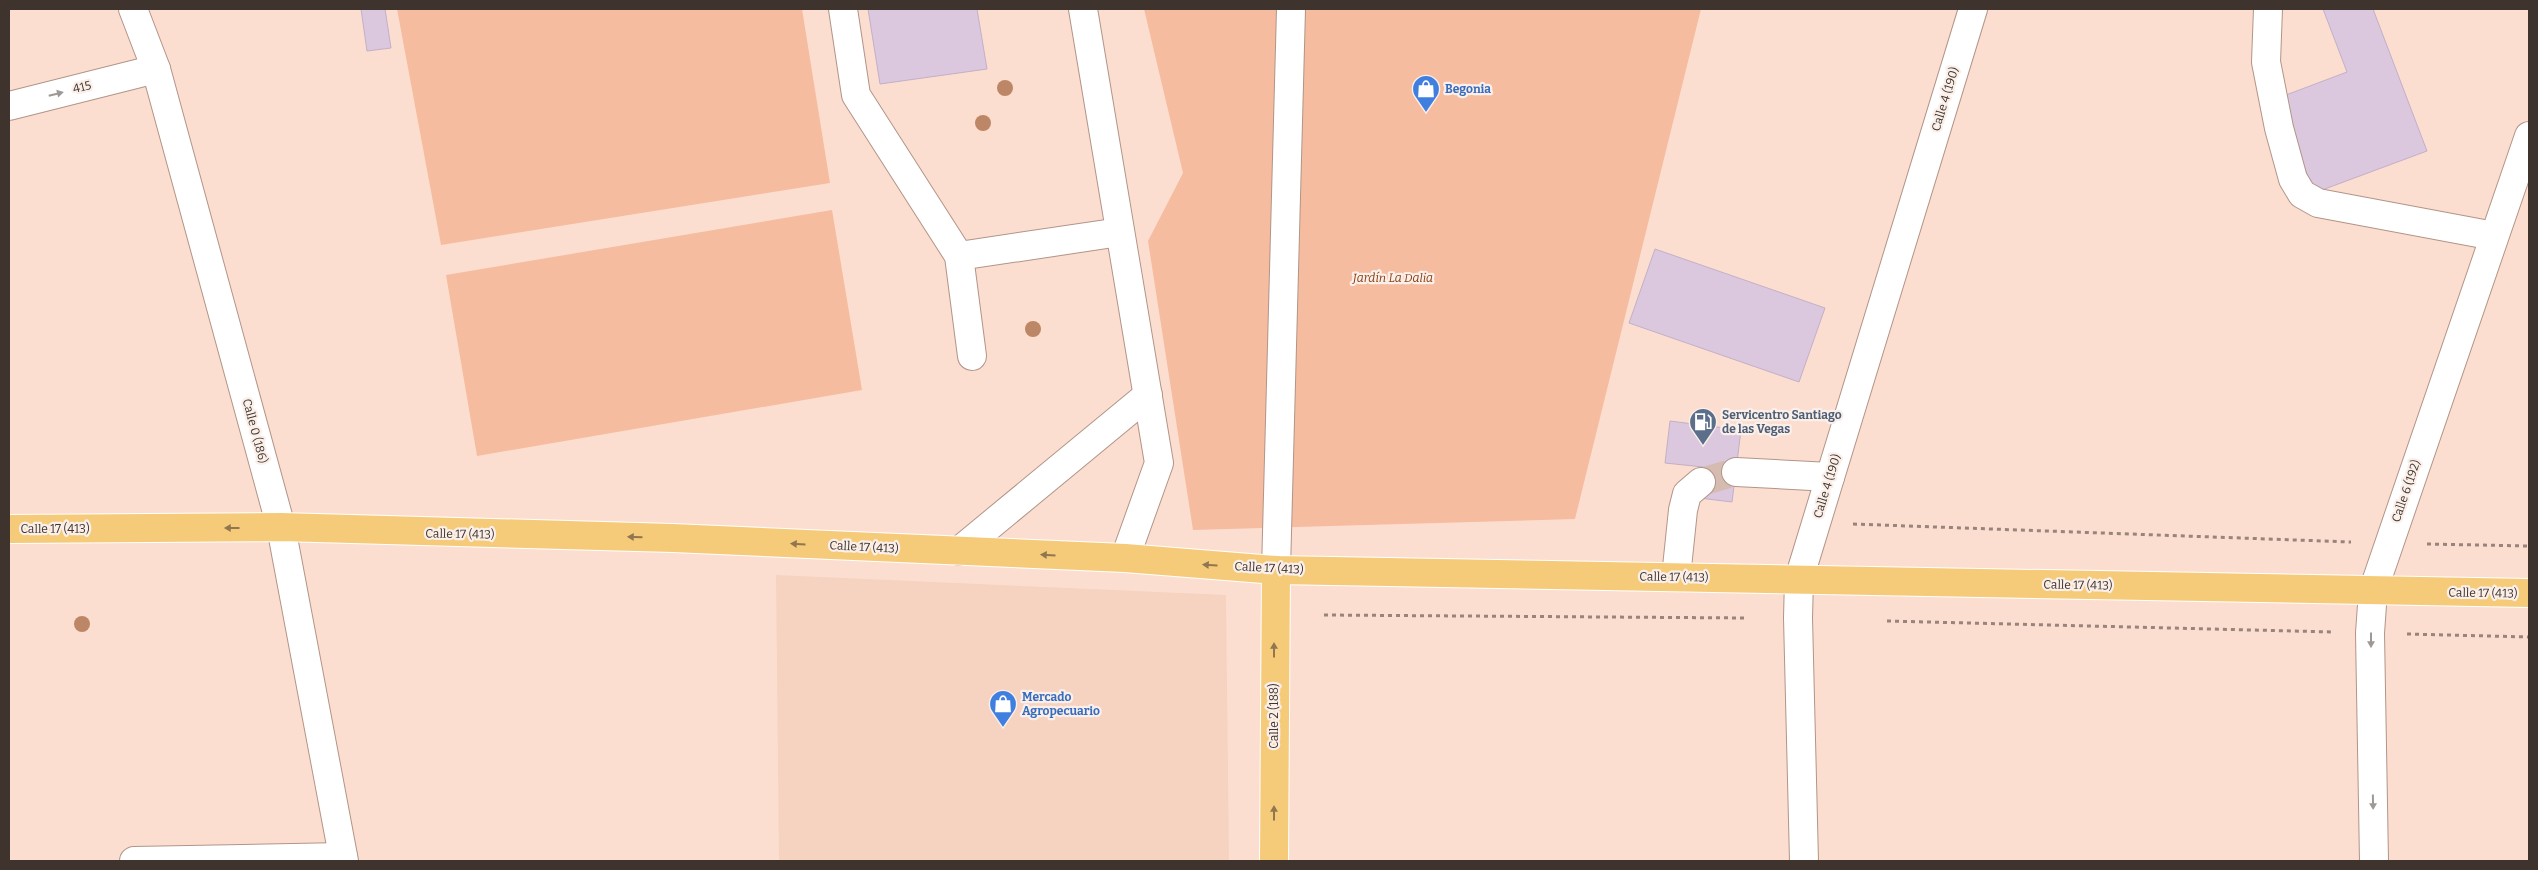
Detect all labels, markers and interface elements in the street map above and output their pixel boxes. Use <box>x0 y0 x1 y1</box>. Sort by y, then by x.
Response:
street label: Calle 4 (190) <box>1928 65 1961 133</box>
shop icon: Begonia <box>1411 74 1441 113</box>
street label: 415 <box>71 78 93 96</box>
place label: Begonia <box>1445 82 1491 96</box>
one-way arrow <box>49 90 64 98</box>
park label: Jardín La Dalia <box>1352 271 1433 285</box>
street label: Calle 0 (186) <box>240 397 271 465</box>
fuel station icon: Servicentro Santiago de las Vegas <box>1688 407 1718 446</box>
place label: Servicentro Santiago de las Vegas <box>1722 408 1842 436</box>
street label: Calle 4 (190) <box>1810 452 1843 520</box>
street label: Calle 6 (192) <box>2388 457 2423 524</box>
street label: Calle 17 (413) <box>20 521 90 536</box>
one-way arrow <box>224 524 240 532</box>
street label: Calle 17 (413) <box>425 525 495 542</box>
one-way arrow <box>627 533 643 541</box>
street label: Calle 17 (413) <box>829 537 899 556</box>
one-way arrow <box>790 539 806 547</box>
one-way arrow <box>1039 551 1055 559</box>
street label: Calle 17 (413) <box>1234 558 1304 577</box>
one-way arrow <box>1201 561 1217 569</box>
street label: Calle 17 (413) <box>1639 568 1709 585</box>
street label: Calle 17 (413) <box>2043 576 2113 593</box>
street label: Calle 17 (413) <box>2448 584 2518 601</box>
one-way arrow <box>2367 632 2375 648</box>
one-way arrow <box>1270 642 1278 658</box>
street label: Calle 2 (188) <box>1266 683 1281 749</box>
shop icon: Mercado Agropecuario <box>988 689 1018 728</box>
place label: Mercado Agropecuario <box>1022 690 1100 718</box>
one-way arrow <box>2369 794 2377 810</box>
one-way arrow <box>1270 804 1278 820</box>

